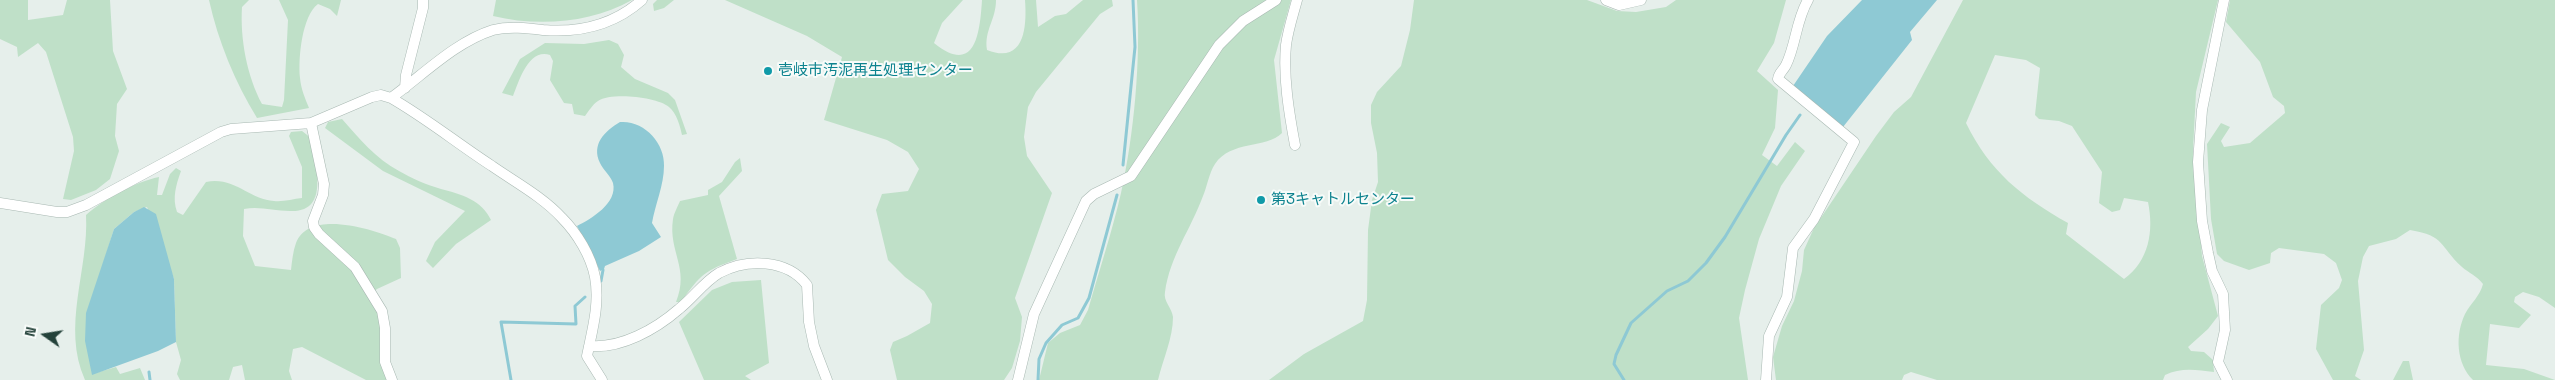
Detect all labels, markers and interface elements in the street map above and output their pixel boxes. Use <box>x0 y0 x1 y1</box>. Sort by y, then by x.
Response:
place label: 壱岐市汚泥再生処理センター <box>778 62 973 80</box>
marker: 壱岐市汚泥再生処理センター <box>762 65 774 77</box>
place label: 第3キャトルセンター <box>1271 191 1415 209</box>
marker: 第3キャトルセンター <box>1255 194 1267 206</box>
north arrow <box>20 310 70 360</box>
text: N <box>21 325 40 338</box>

